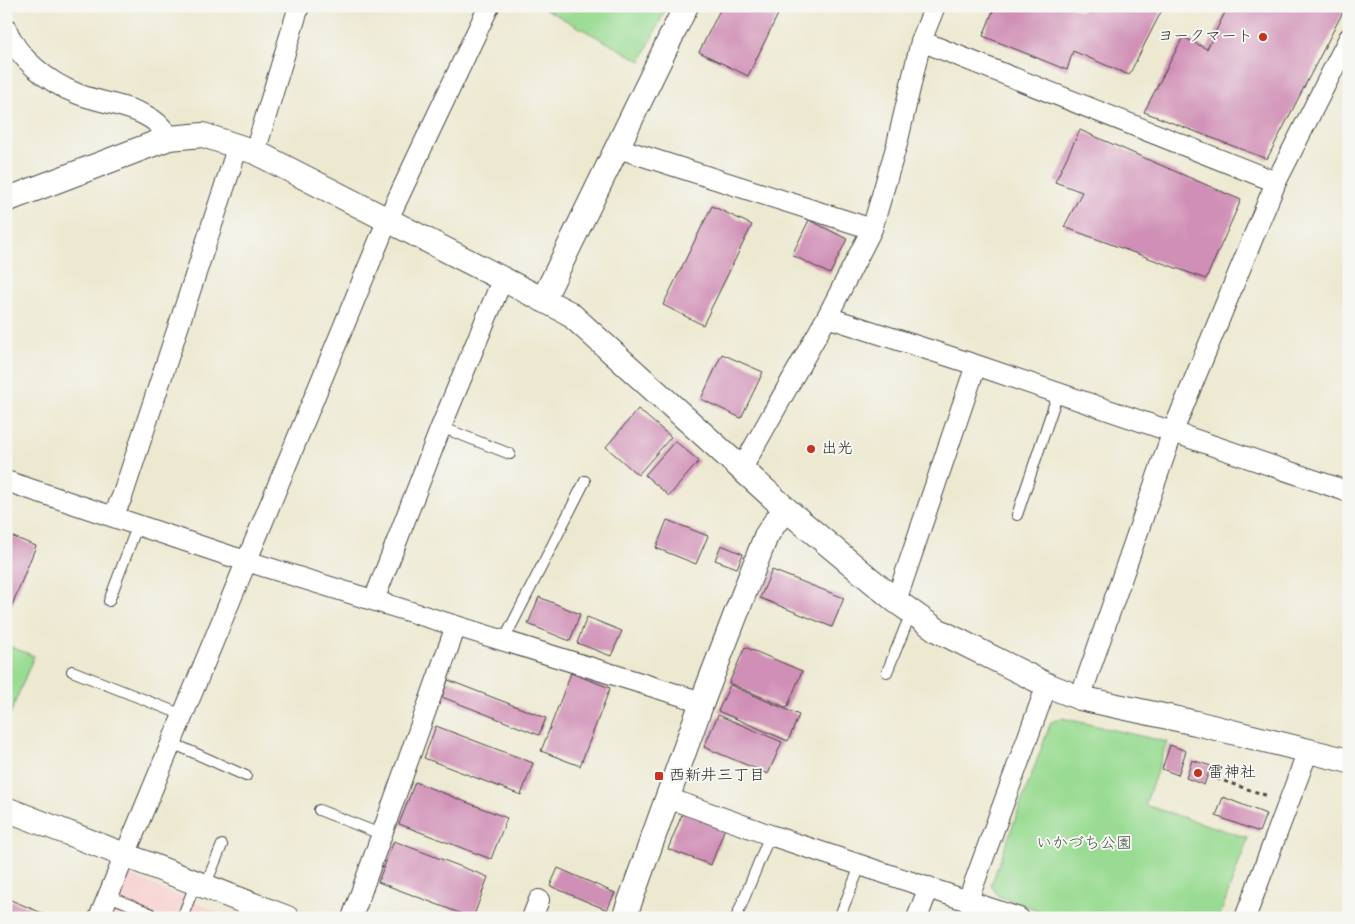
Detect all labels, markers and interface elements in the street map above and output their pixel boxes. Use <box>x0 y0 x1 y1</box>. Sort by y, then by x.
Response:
place label: ヨークマート <box>1158 26 1253 49</box>
marker: ヨークマート <box>1257 31 1269 43</box>
place label: 出光 <box>821 438 853 461</box>
marker: 出光 <box>805 443 817 455</box>
place label: 雷神社 <box>1208 762 1256 785</box>
place label: 西新井三丁目 <box>669 765 765 788</box>
marker: 雷神社 <box>1192 767 1204 779</box>
marker: 西新井三丁目 <box>653 770 665 782</box>
park label: いかづち公園 <box>1036 833 1132 856</box>

